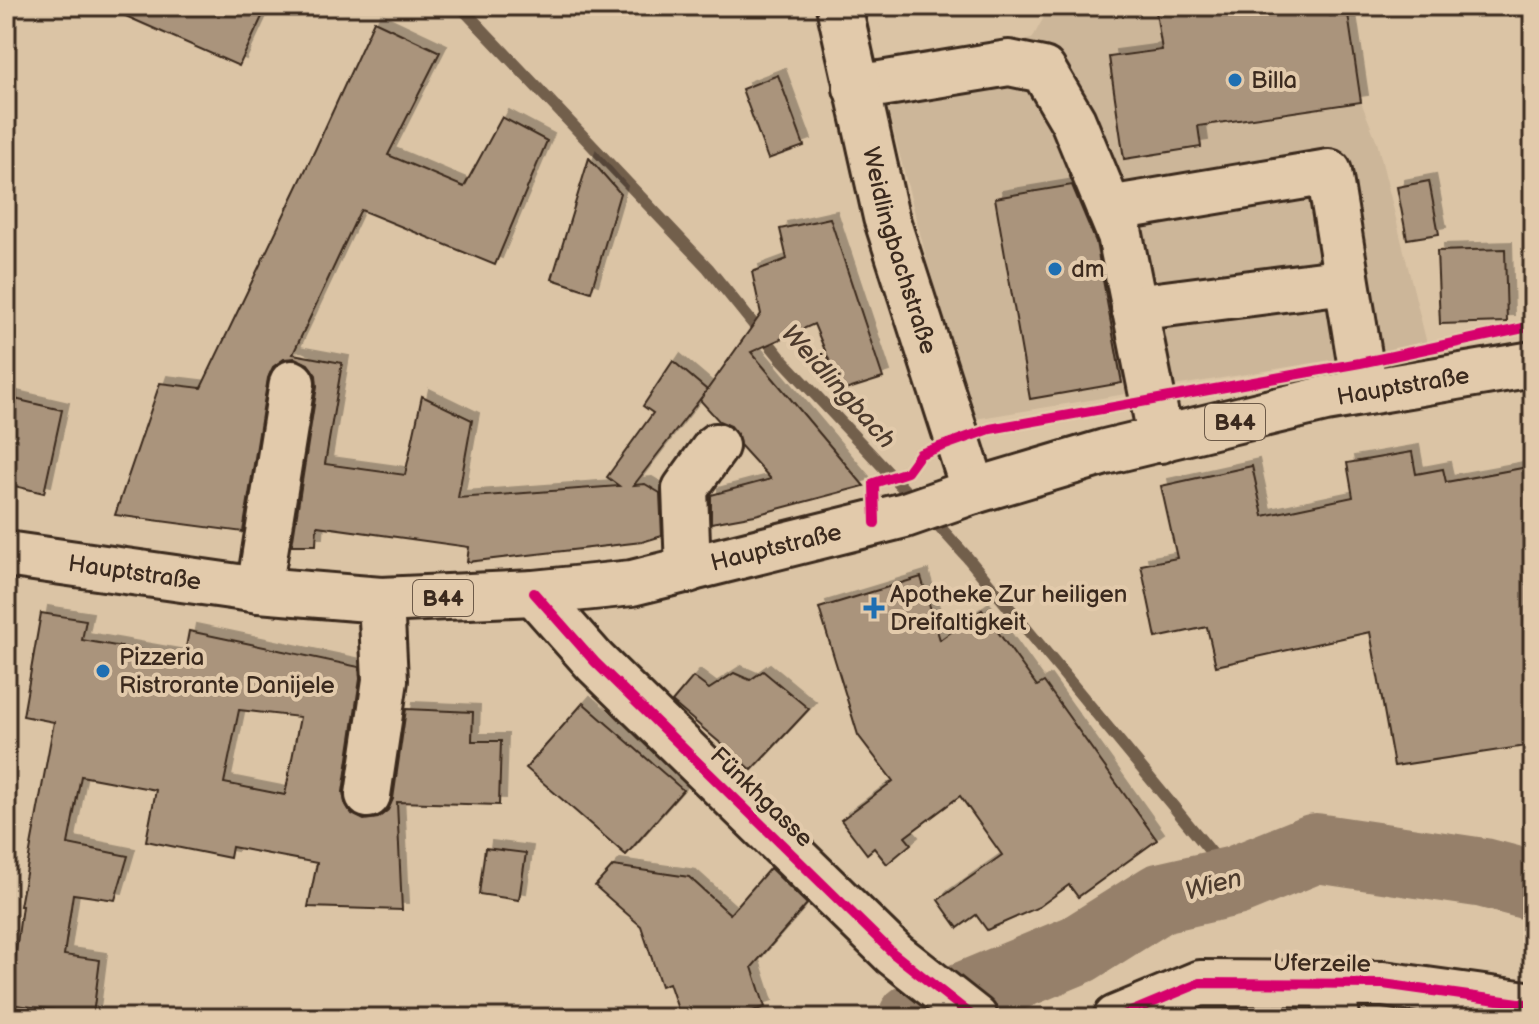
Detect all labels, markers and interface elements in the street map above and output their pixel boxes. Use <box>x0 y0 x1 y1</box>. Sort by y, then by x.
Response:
place label: Billa <box>1251 66 1297 95</box>
marker: Billa <box>1226 71 1244 89</box>
street label: Weidlingbachstraße <box>856 144 943 358</box>
place label: dm <box>1071 255 1105 284</box>
marker: dm <box>1046 260 1064 278</box>
water label: Weidlingbach <box>774 319 902 455</box>
street label: Hauptstraße <box>1335 361 1471 412</box>
road number: B44 <box>1205 404 1265 440</box>
street label: Hauptstraße <box>708 517 845 578</box>
street label: Hauptstraße <box>66 549 203 597</box>
road number: B44 <box>413 580 473 616</box>
place label: Apotheke Zur heiligen Dreifaltigkeit <box>890 580 1127 637</box>
marker: Apotheke Zur heiligen Dreifaltigkeit <box>865 599 883 617</box>
place label: Pizzeria Ristrorante Danijele <box>119 643 335 700</box>
marker: Pizzeria Ristrorante Danijele <box>94 662 112 680</box>
street label: Fünkhgasse <box>704 741 819 854</box>
water label: Wien <box>1181 863 1245 908</box>
street label: Uferzeile <box>1273 948 1371 979</box>

